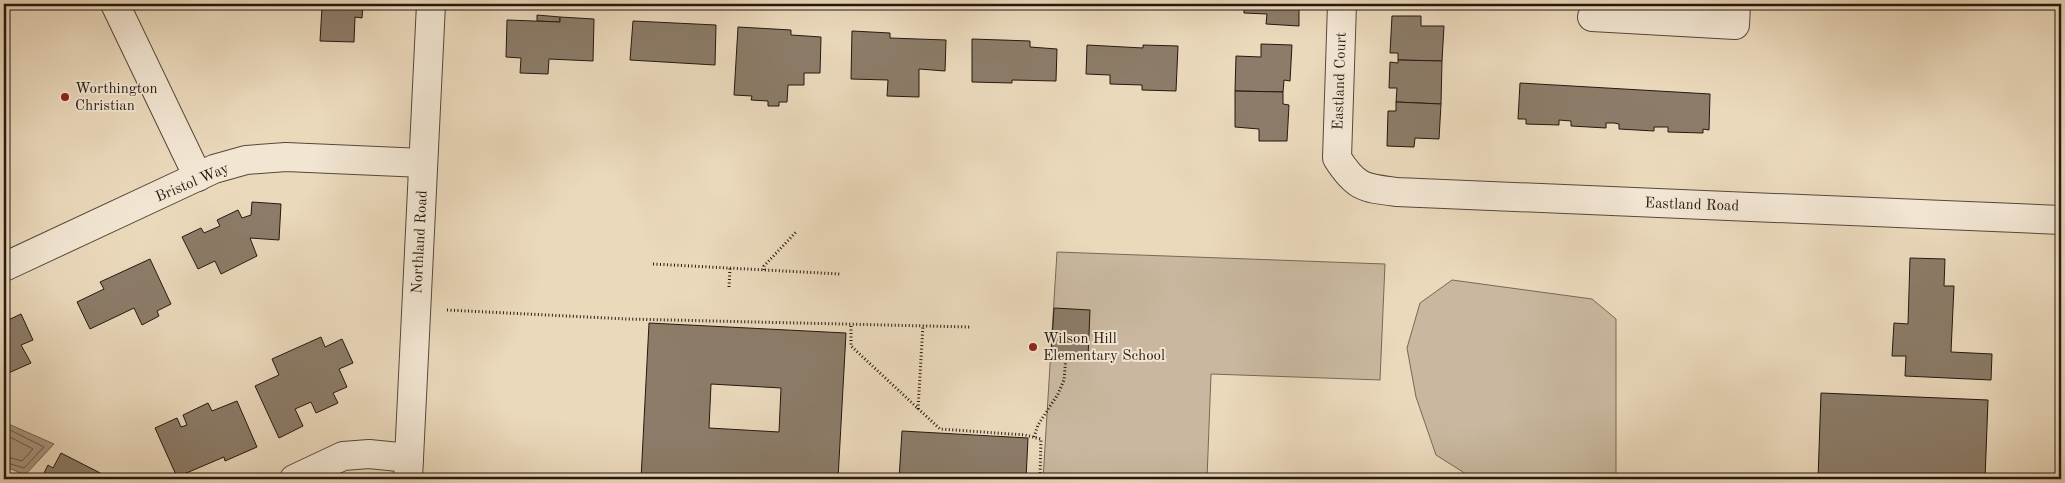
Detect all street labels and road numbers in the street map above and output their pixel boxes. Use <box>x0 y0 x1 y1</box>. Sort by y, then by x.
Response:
street label: Eastland Court <box>1331 32 1350 130</box>
street label: Bristol Way <box>154 161 231 206</box>
street label: Northland Road <box>410 190 431 294</box>
street label: Eastland Road <box>1644 196 1740 215</box>

